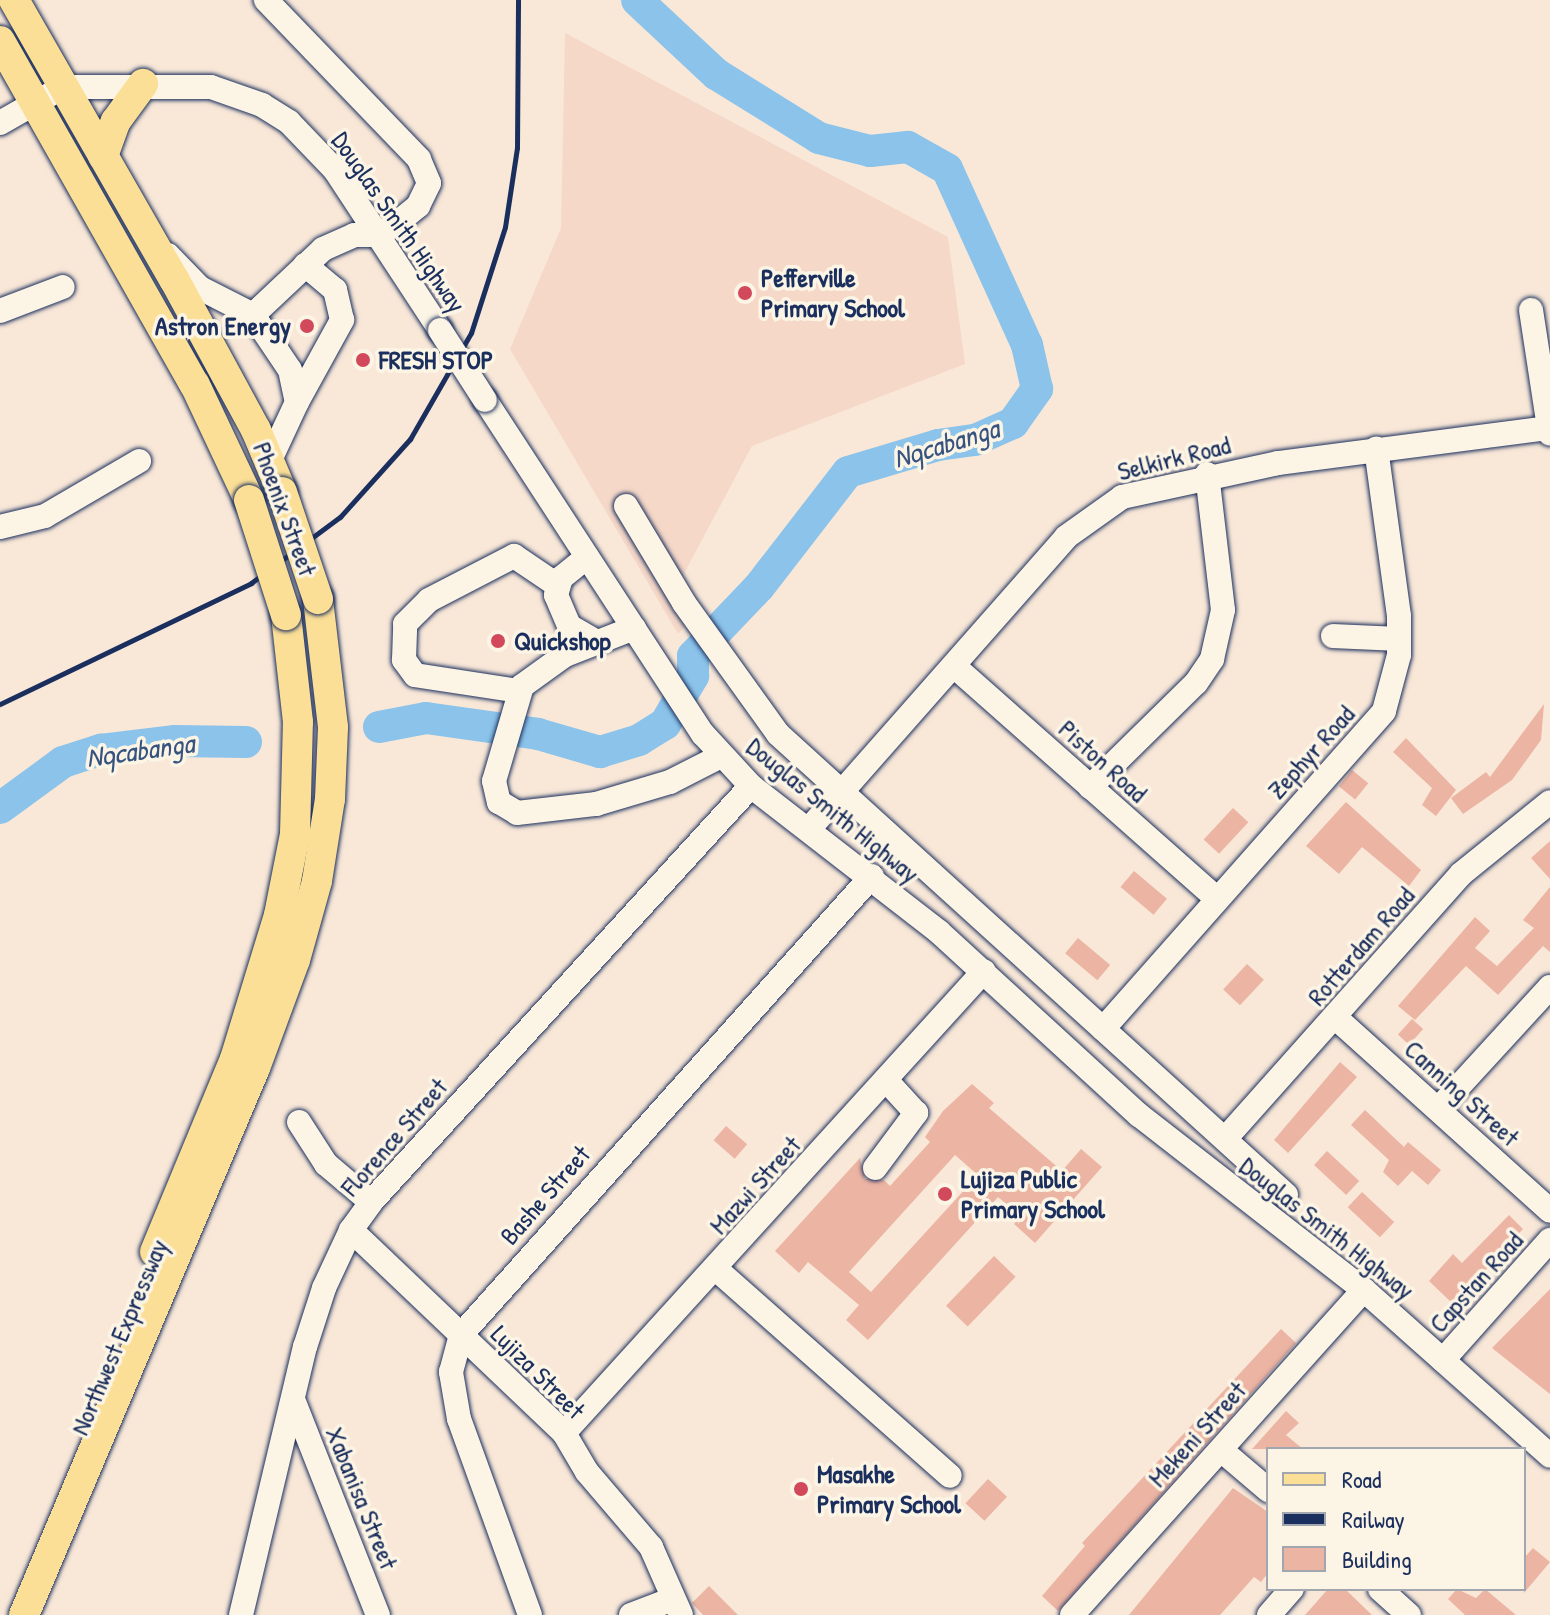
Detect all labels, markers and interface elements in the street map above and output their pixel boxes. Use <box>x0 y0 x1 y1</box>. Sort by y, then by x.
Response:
street label: Douglas Smith Highway <box>325 126 473 318</box>
place label: Pefferville Primary School <box>761 262 905 324</box>
marker: Pefferville Primary School <box>736 284 754 302</box>
place label: Astron Energy <box>155 310 291 342</box>
marker: Astron Energy <box>298 317 316 335</box>
place label: FRESH STOP <box>379 344 493 376</box>
marker: FRESH STOP <box>354 351 372 369</box>
water label: Nqcabanga <box>889 411 1003 475</box>
street label: Selkirk Road <box>1114 429 1234 487</box>
street label: Phoenix Street <box>246 438 324 580</box>
place label: Quickshop <box>514 625 611 657</box>
marker: Quickshop <box>489 632 507 650</box>
street label: Zephyr Road <box>1261 699 1361 805</box>
street label: Piston Road <box>1052 713 1154 809</box>
water label: Nqcabanga <box>84 726 196 774</box>
street label: Douglas Smith Highway <box>740 731 926 889</box>
street label: Rotterdam Road <box>1301 880 1421 1012</box>
street label: Canning Street <box>1398 1033 1526 1153</box>
street label: Florence Street <box>334 1072 454 1202</box>
street label: Mazwi Street <box>703 1130 807 1240</box>
street label: Bashe Street <box>493 1139 597 1251</box>
street label: Douglas Smith Highway <box>1234 1150 1420 1306</box>
place label: Lujiza Public Primary School <box>961 1163 1105 1224</box>
marker: Lujiza Public Primary School <box>936 1185 954 1203</box>
street label: Capstan Road <box>1423 1225 1529 1339</box>
street label: Northwest Expressway <box>64 1235 174 1439</box>
street label: Lujiza Street <box>485 1319 591 1425</box>
street label: Mekeni Street <box>1142 1375 1252 1493</box>
street label: Xabanisa Street <box>319 1422 405 1574</box>
legend <box>1266 1447 1526 1591</box>
place label: Masakhe Primary School <box>817 1458 961 1520</box>
text: Road <box>1342 1463 1381 1495</box>
marker: Masakhe Primary School <box>792 1480 810 1498</box>
text: Railway <box>1342 1503 1405 1535</box>
text: Building <box>1342 1543 1412 1575</box>

